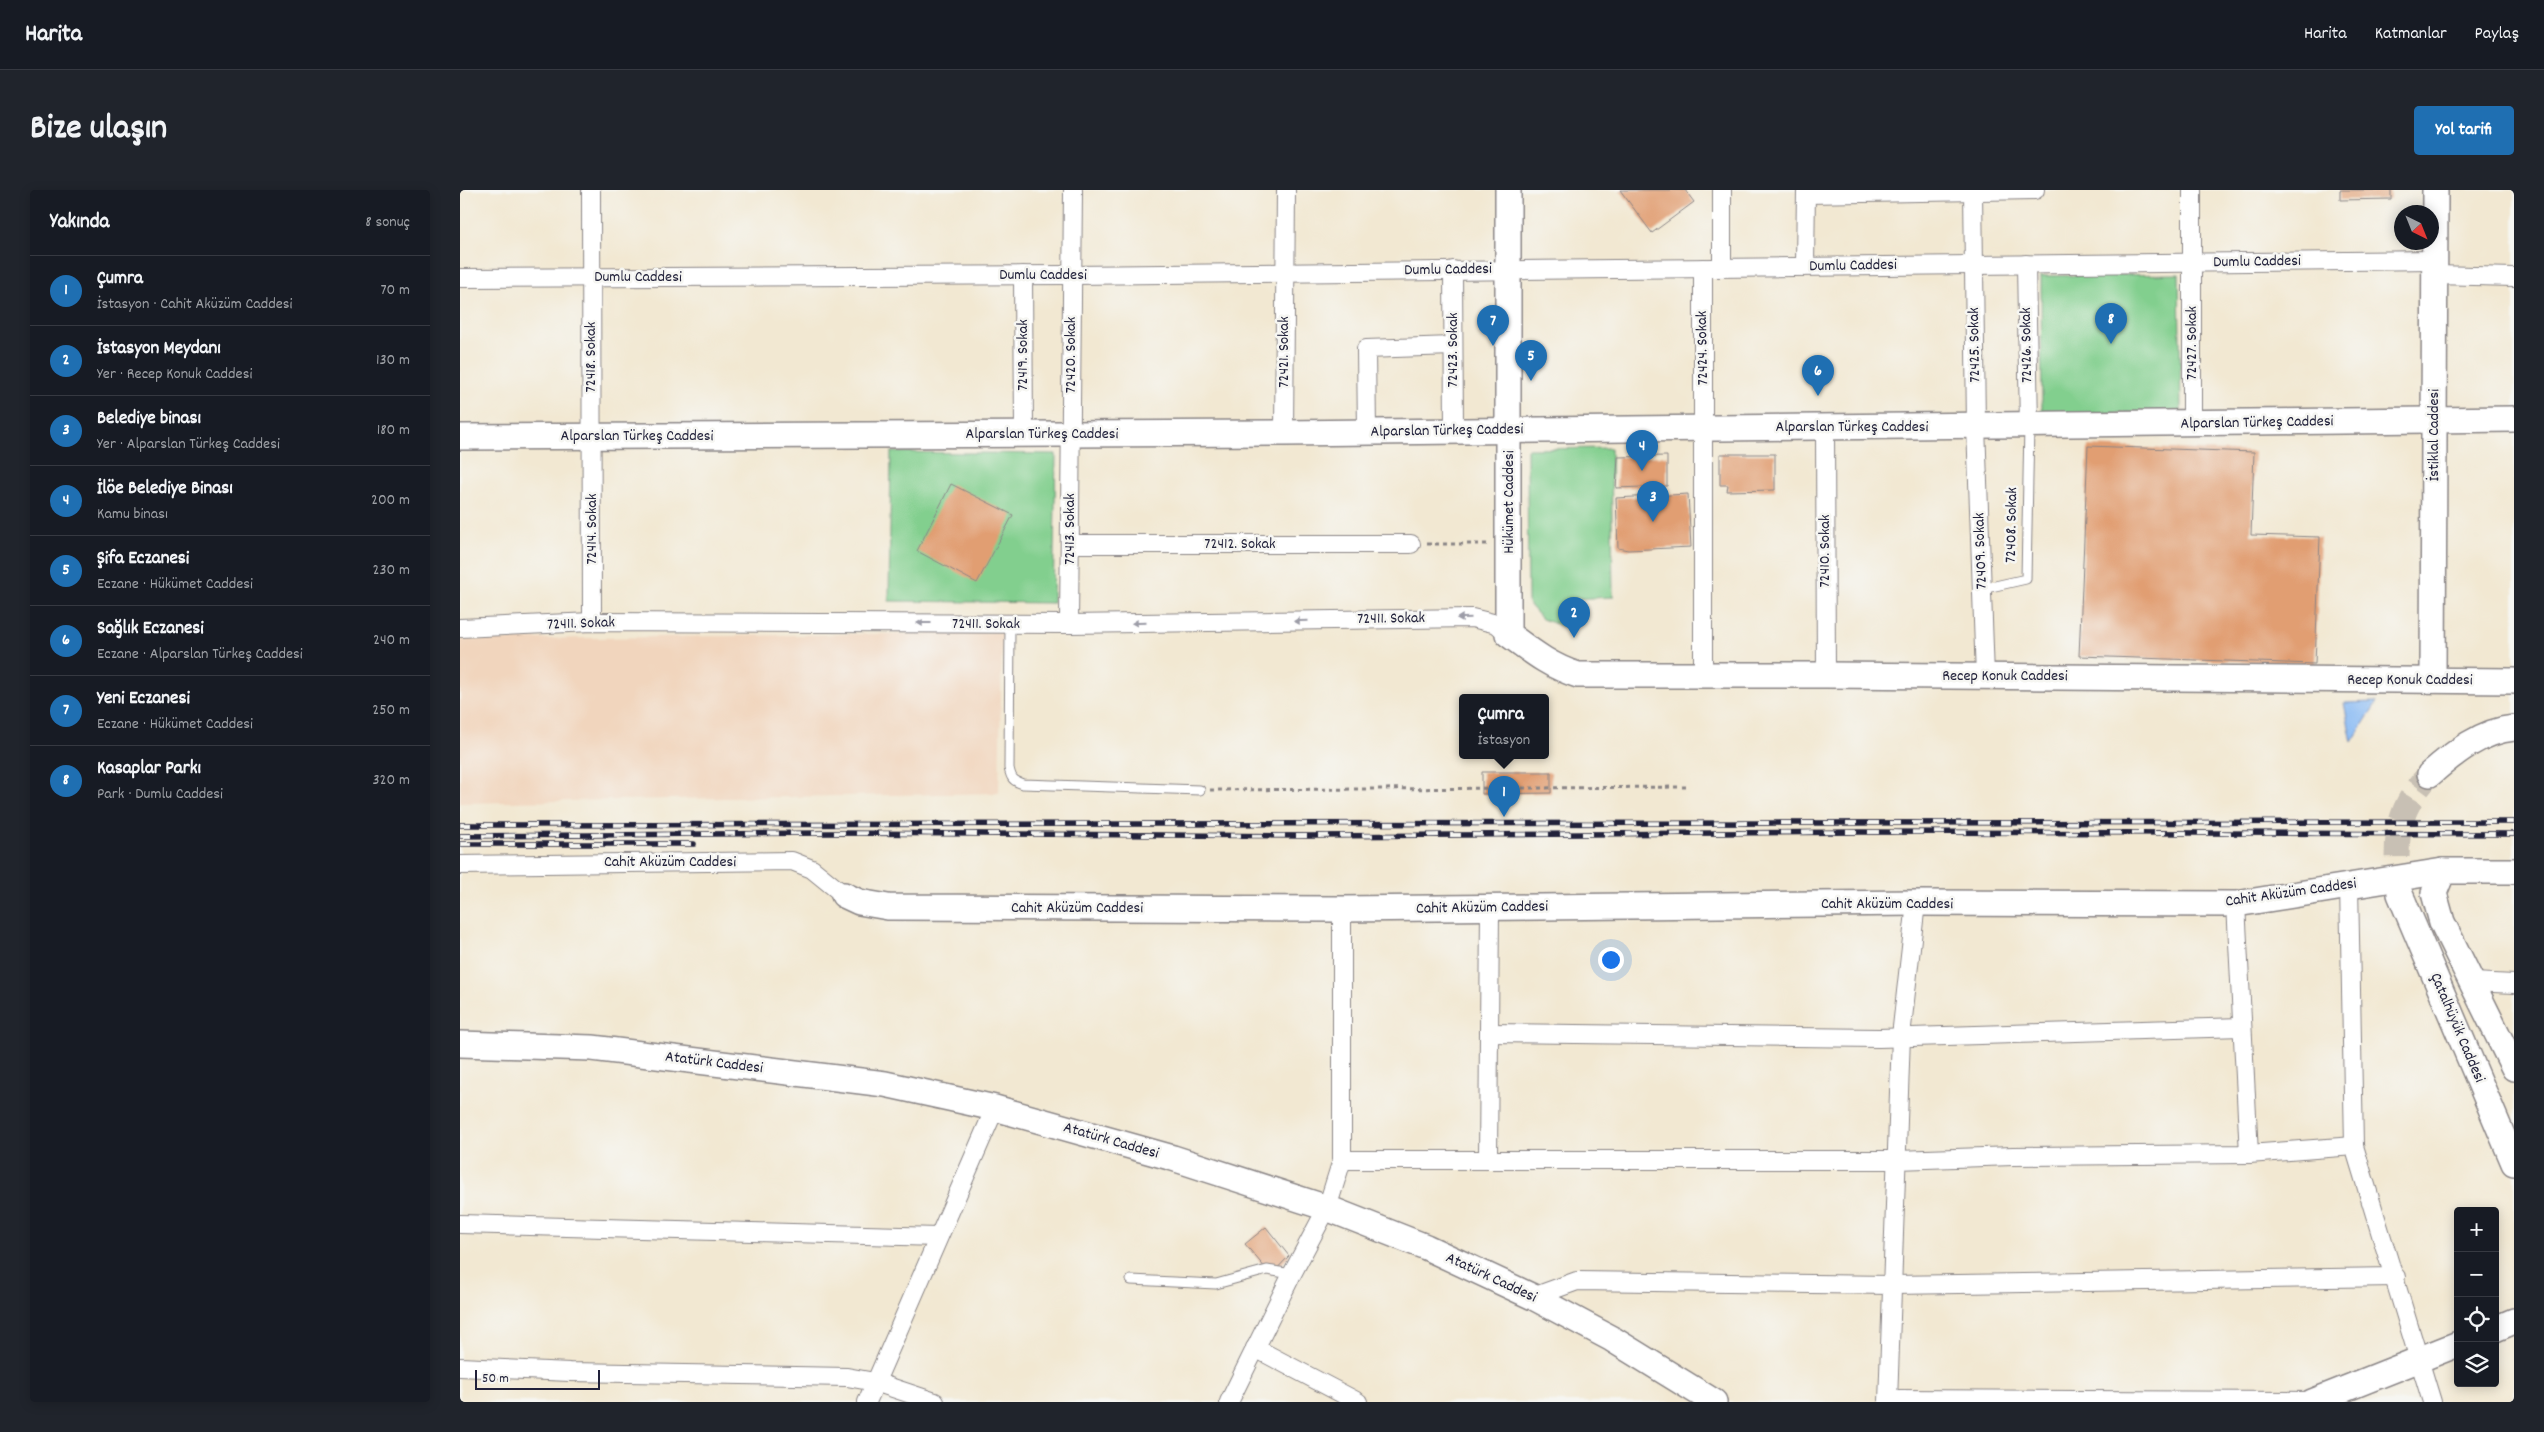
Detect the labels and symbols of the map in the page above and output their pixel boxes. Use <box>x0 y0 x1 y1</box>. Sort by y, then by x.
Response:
north arrow <box>2394 205 2439 250</box>
street label: Dumlu Caddesi <box>2213 250 2301 274</box>
street label: Dumlu Caddesi <box>1809 254 1897 278</box>
street label: Dumlu Caddesi <box>1404 258 1492 282</box>
street label: Dumlu Caddesi <box>999 264 1087 287</box>
street label: Dumlu Caddesi <box>594 266 682 289</box>
pin: 8 <box>2095 303 2127 344</box>
pin: 7 <box>1477 305 1509 346</box>
street label: 72427. Sokak <box>2181 306 2204 380</box>
street label: 72425. Sokak <box>1963 307 1987 383</box>
street label: 72426. Sokak <box>2015 307 2039 383</box>
street label: 72424. Sokak <box>1691 311 1715 385</box>
street label: 72423. Sokak <box>1442 313 1465 387</box>
street label: 72421. Sokak <box>1273 316 1296 388</box>
street label: 72420. Sokak <box>1060 317 1083 393</box>
street label: 72419. Sokak <box>1012 319 1035 391</box>
street label: 72418. Sokak <box>580 322 603 392</box>
pin: 5 <box>1515 340 1547 381</box>
pin: 6 <box>1802 355 1834 396</box>
street label: İstiklal Caddesi <box>2423 389 2446 481</box>
street label: Alparslan Türkeş Caddesi <box>2180 410 2334 436</box>
street label: Alparslan Türkeş Caddesi <box>1776 416 1929 439</box>
street label: Alparslan Türkeş Caddesi <box>1370 418 1524 444</box>
street label: Alparslan Türkeş Caddesi <box>966 423 1119 446</box>
street label: Alparslan Türkeş Caddesi <box>561 425 714 448</box>
pin: 4 <box>1626 430 1658 471</box>
street label: Hükümet Caddesi <box>1498 450 1521 554</box>
pin: 3 <box>1637 481 1669 522</box>
street label: 72408. Sokak <box>2000 487 2024 563</box>
street label: 72414. Sokak <box>581 493 604 565</box>
street label: 72413. Sokak <box>1059 493 1082 565</box>
street label: 72409. Sokak <box>1968 512 1994 590</box>
street label: 72410. Sokak <box>1814 514 1837 588</box>
street label: 72412. Sokak <box>1204 533 1276 556</box>
pin: 2 <box>1558 597 1590 638</box>
street label: 72411. Sokak <box>1357 607 1425 631</box>
street label: 72411. Sokak <box>547 611 615 637</box>
street label: 72411. Sokak <box>952 613 1020 636</box>
one-way arrow <box>1456 614 1472 622</box>
one-way arrow <box>1293 617 1309 625</box>
one-way arrow <box>916 619 932 627</box>
one-way arrow <box>1131 619 1147 627</box>
street label: Recep Konuk Caddesi <box>1942 665 2068 688</box>
street label: Recep Konuk Caddesi <box>2347 669 2473 692</box>
pin: 1 <box>1488 776 1520 817</box>
street label: Cahit Aküzüm Caddesi <box>604 851 736 874</box>
street label: Cahit Aküzüm Caddesi <box>2224 872 2358 914</box>
street label: Cahit Aküzüm Caddesi <box>1821 893 1953 916</box>
street label: Cahit Aküzüm Caddesi <box>1416 895 1548 921</box>
street label: Cahit Aküzüm Caddesi <box>1011 897 1143 920</box>
your location <box>1598 947 1624 973</box>
street label: Çatalhüyük Caddesi <box>2424 970 2490 1086</box>
street label: Atatürk Caddesi <box>664 1046 764 1080</box>
street label: Atatürk Caddesi <box>1061 1116 1161 1166</box>
street label: Atatürk Caddesi <box>1442 1247 1540 1309</box>
scale bar <box>475 1367 600 1390</box>

